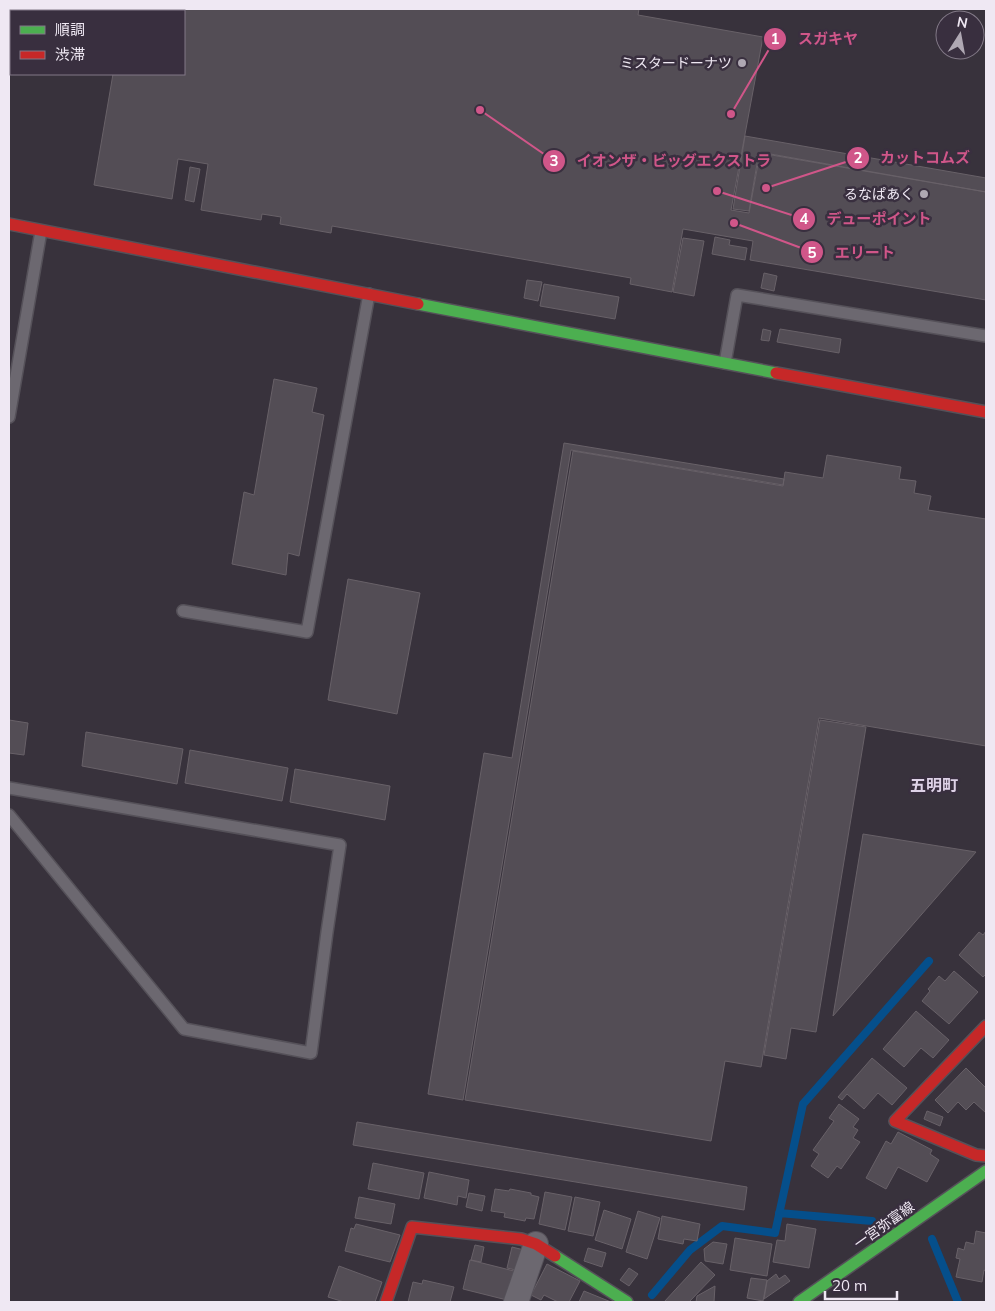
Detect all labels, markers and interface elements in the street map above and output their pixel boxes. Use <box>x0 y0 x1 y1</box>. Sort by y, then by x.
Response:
legend <box>10 10 185 75</box>
north arrow <box>935 10 985 60</box>
text: N <box>956 12 969 32</box>
text: 順調 <box>55 20 85 39</box>
callout: スガキヤ <box>763 24 868 54</box>
text: 1 <box>770 29 780 48</box>
text: スガキヤ <box>798 29 858 48</box>
text: 渋滞 <box>55 45 85 64</box>
place label: ミスタードーナツ <box>620 54 732 72</box>
marker: ミスタードーナツ <box>736 57 748 69</box>
callout: カットコムズ <box>845 143 980 173</box>
callout: イオンザ・ビッグエクストラ <box>542 146 782 176</box>
text: 2 <box>853 148 863 167</box>
text: カットコムズ <box>880 148 970 167</box>
text: 3 <box>549 151 559 170</box>
text: イオンザ・ビッグエクストラ <box>577 151 771 170</box>
place label: るなぱあく <box>844 185 914 203</box>
marker: るなぱあく <box>918 188 930 200</box>
callout: デューポイント <box>792 204 942 234</box>
text: 4 <box>799 209 809 228</box>
text: デューポイント <box>826 209 932 228</box>
callout: エリート <box>800 237 905 267</box>
text: 5 <box>807 243 817 262</box>
text: エリート <box>835 243 895 262</box>
district label: 五明町 <box>910 775 958 795</box>
street label: 一宮弥富線 <box>850 1198 918 1252</box>
scale bar <box>825 1268 898 1300</box>
text: 20 m <box>832 1276 867 1295</box>

